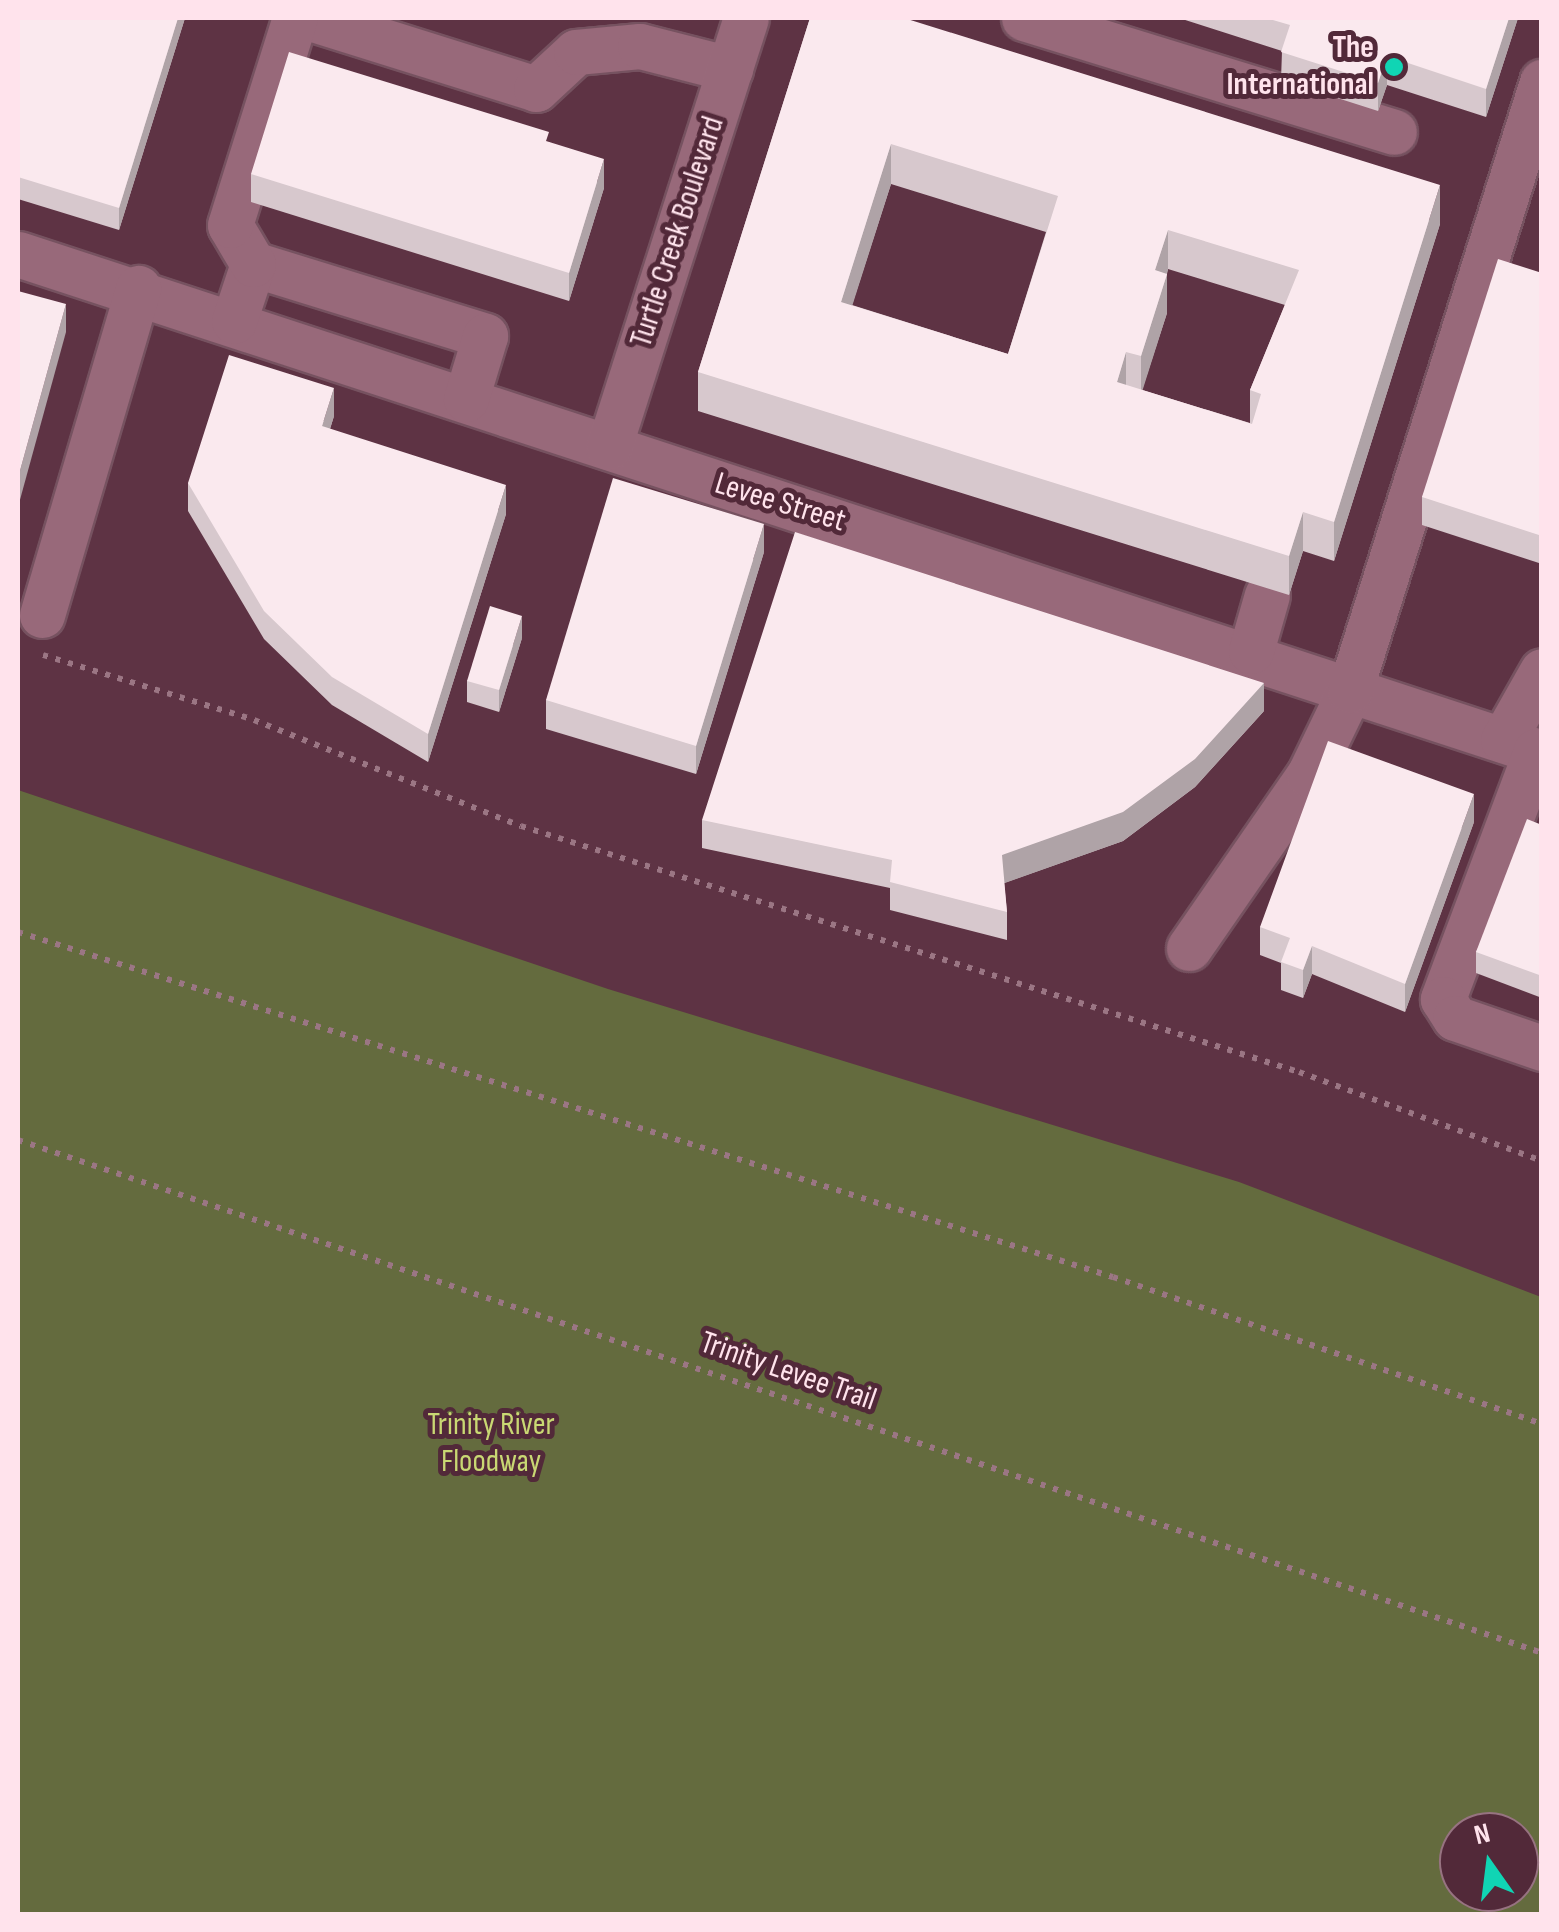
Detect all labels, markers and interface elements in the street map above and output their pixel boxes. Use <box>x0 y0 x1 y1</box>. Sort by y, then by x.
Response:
place label: The International <box>1226 30 1374 105</box>
marker: The International <box>1383 56 1405 78</box>
street label: Turtle Creek Boulevard <box>623 112 733 352</box>
street label: Levee Street <box>710 465 850 541</box>
street label: Trinity Levee Trail <box>695 1324 881 1420</box>
park label: Trinity River Floodway <box>427 1407 555 1482</box>
north arrow <box>1439 1812 1539 1912</box>
text: N <box>1471 1817 1493 1852</box>

